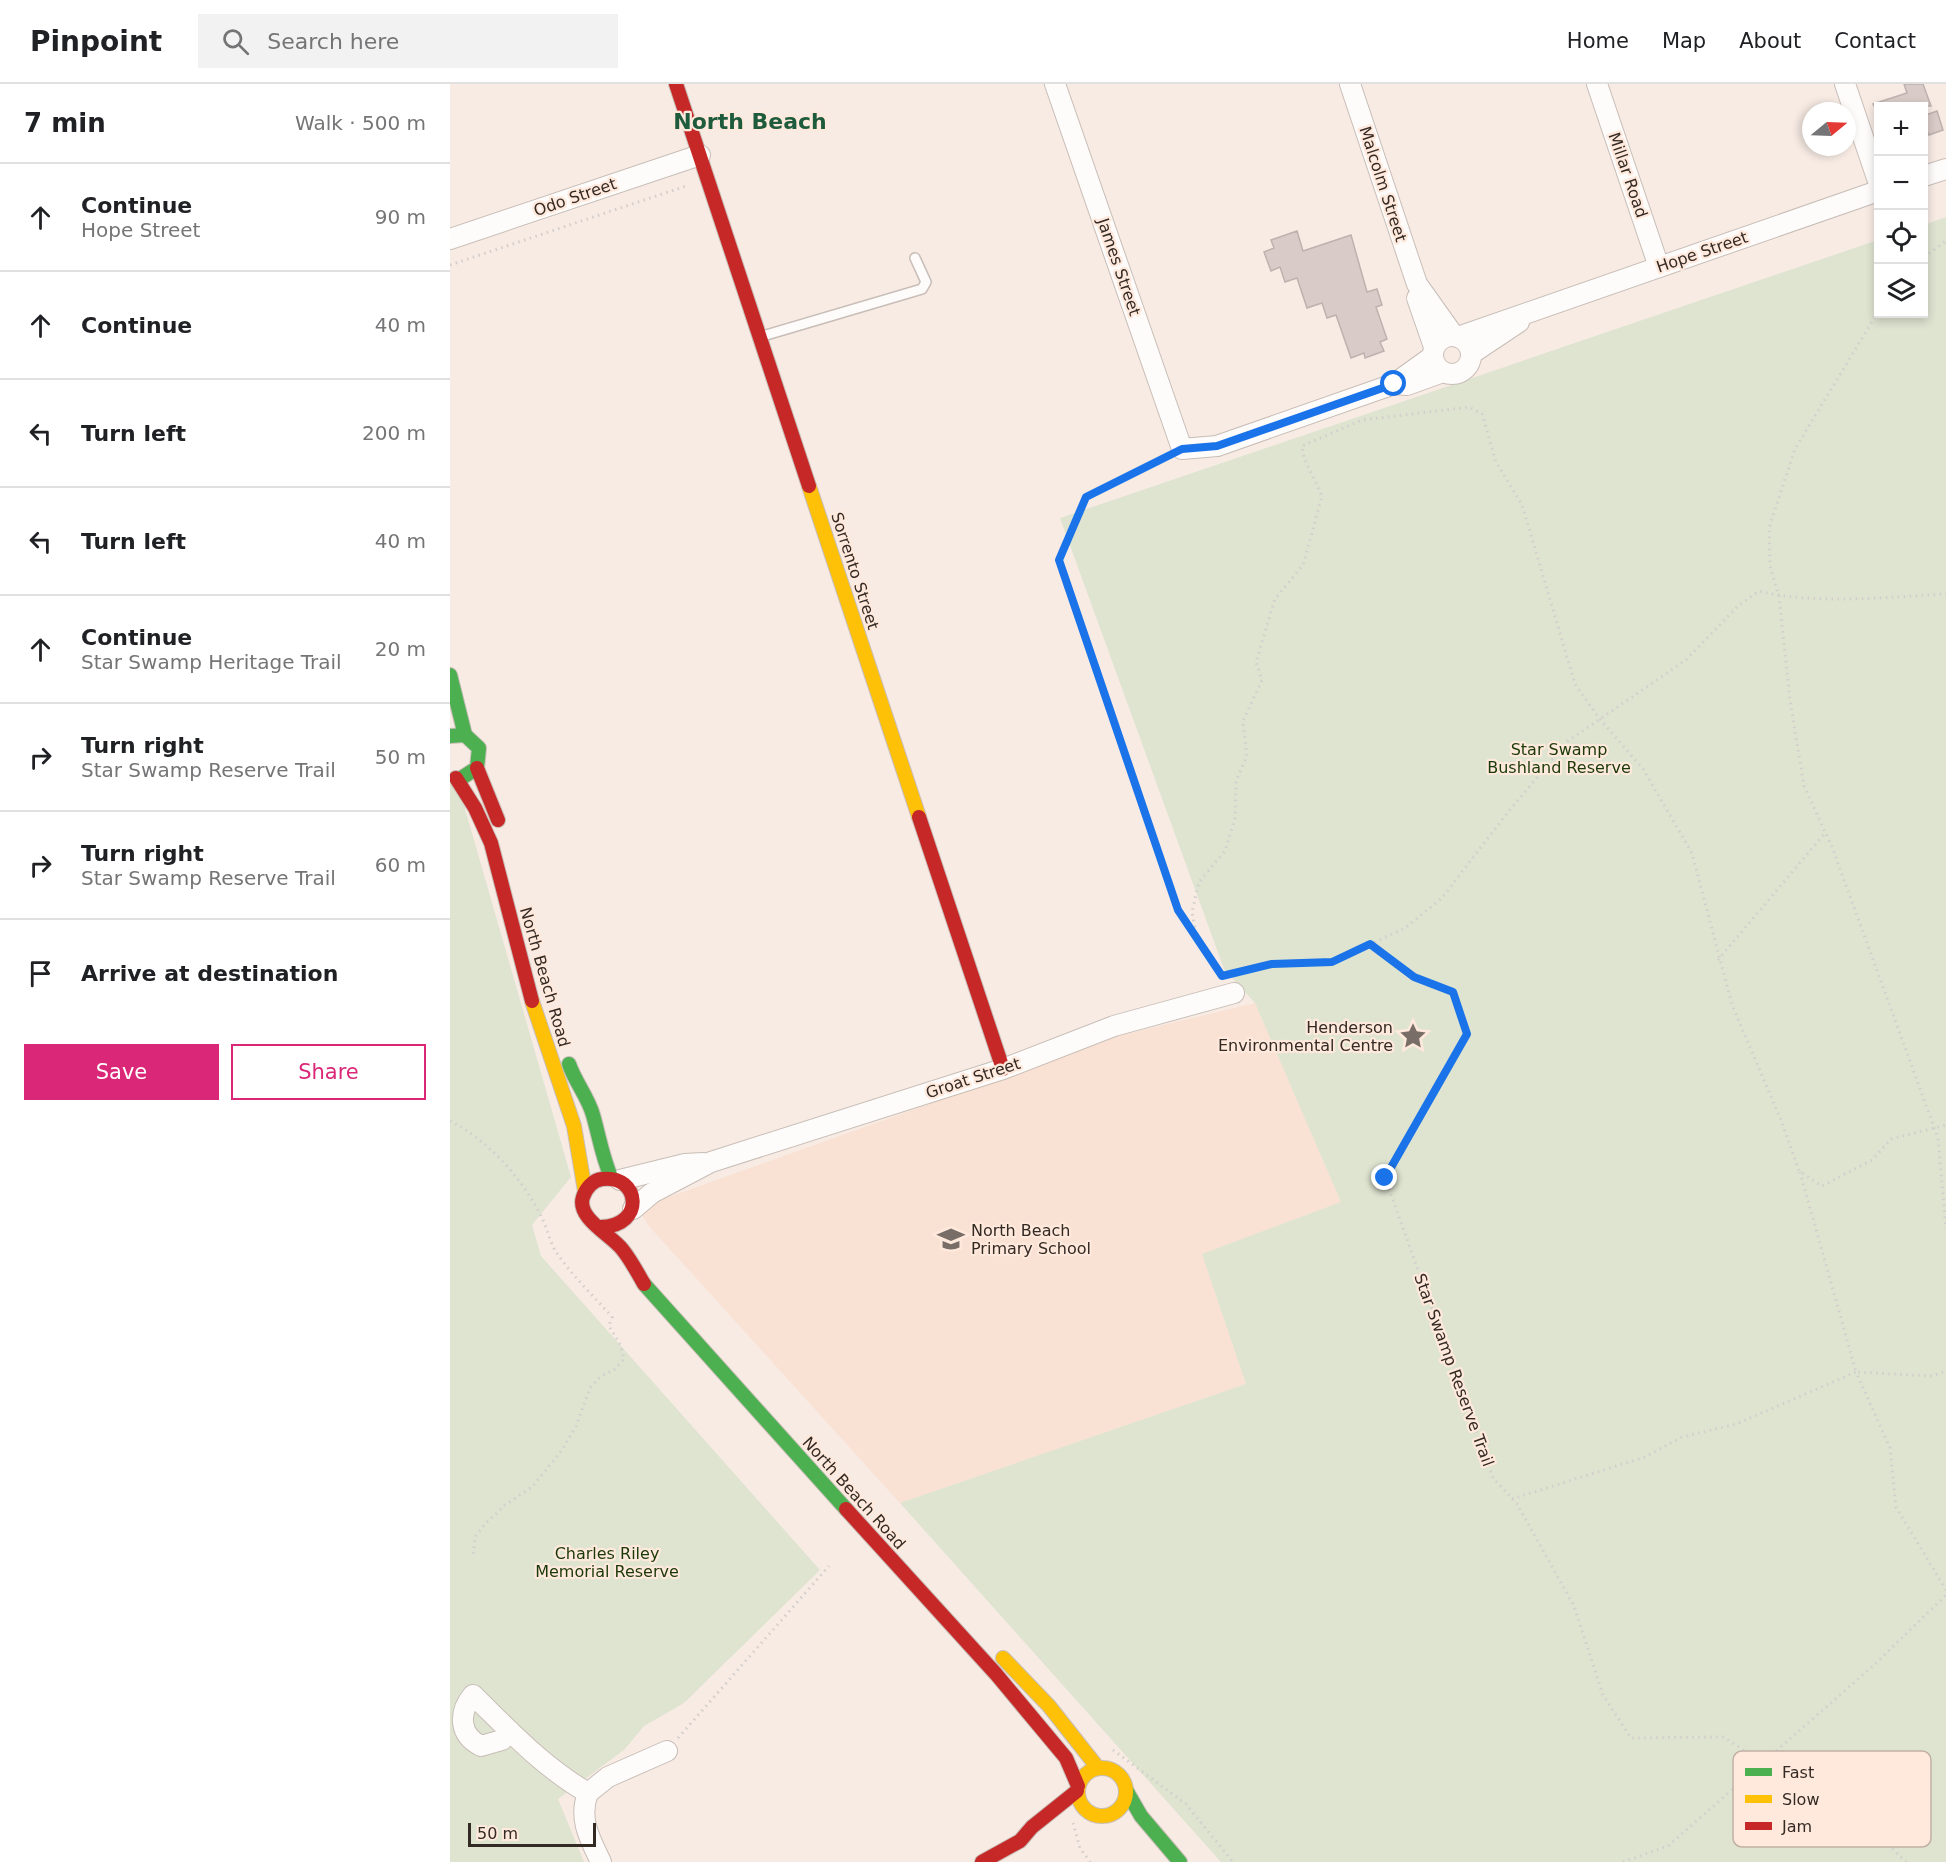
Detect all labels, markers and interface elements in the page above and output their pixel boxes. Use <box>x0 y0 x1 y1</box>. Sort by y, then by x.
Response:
search box <box>198 14 618 68</box>
text: Pinpoint <box>30 25 162 58</box>
icon: search <box>219 25 252 58</box>
text: Search here <box>267 29 399 54</box>
text: Home <box>1567 29 1629 53</box>
text: Map <box>1662 29 1706 53</box>
text: About <box>1739 29 1801 53</box>
text: Contact <box>1834 29 1916 53</box>
north arrow <box>1802 102 1856 156</box>
map controls <box>1874 102 1928 318</box>
button: + <box>1874 102 1928 156</box>
text: 7 min <box>24 108 106 138</box>
district label: North Beach <box>673 109 827 134</box>
text: Walk · 500 m <box>295 111 426 135</box>
street label: Malcolm Street <box>1355 124 1411 244</box>
street label: Millar Road <box>1605 130 1651 220</box>
button: − <box>1874 156 1928 210</box>
street label: Odo Street <box>531 174 619 220</box>
text: Continue <box>81 193 192 218</box>
icon: ahead <box>24 201 57 234</box>
text: 90 m <box>375 205 426 229</box>
button: locate <box>1874 210 1928 264</box>
street label: James Street <box>1093 215 1145 318</box>
text: Hope Street <box>81 218 200 242</box>
street label: Hope Street <box>1654 227 1750 277</box>
button: layers <box>1874 264 1928 318</box>
icon: ahead <box>24 309 57 342</box>
text: Continue <box>81 313 192 338</box>
text: 40 m <box>375 313 426 337</box>
route start <box>1380 370 1406 396</box>
icon: left <box>24 417 57 450</box>
text: Turn left <box>81 421 186 446</box>
text: 200 m <box>362 421 426 445</box>
street label: Sorrento Street <box>827 510 883 632</box>
icon: left <box>24 525 57 558</box>
text: Turn left <box>81 529 186 554</box>
text: 40 m <box>375 529 426 553</box>
text: Continue <box>81 625 192 650</box>
icon: ahead <box>24 633 57 666</box>
text: 20 m <box>375 637 426 661</box>
text: Star Swamp Heritage Trail <box>81 650 342 674</box>
text: Turn right <box>81 733 204 758</box>
park label: Star Swamp Bushland Reserve <box>1487 740 1631 777</box>
icon: right <box>24 741 57 774</box>
text: 50 m <box>375 745 426 769</box>
text: Star Swamp Reserve Trail <box>81 758 336 782</box>
text: Turn right <box>81 841 204 866</box>
icon: right <box>24 849 57 882</box>
text: 60 m <box>375 853 426 877</box>
text: Star Swamp Reserve Trail <box>81 866 336 890</box>
street label: North Beach Road <box>516 905 574 1049</box>
icon: arrive <box>24 957 57 990</box>
text: Arrive at destination <box>81 961 338 986</box>
place label: Henderson Environmental Centre <box>1218 1018 1393 1055</box>
place icon: Henderson Environmental Centre <box>1398 1021 1428 1051</box>
button: Save <box>24 1044 219 1100</box>
button: Share <box>231 1044 426 1100</box>
street label: Groat Street <box>923 1054 1023 1102</box>
route end <box>1371 1164 1397 1190</box>
place label: North Beach Primary School <box>971 1221 1091 1258</box>
school or university icon: North Beach Primary School <box>936 1224 966 1254</box>
street label: Star Swamp Reserve Trail <box>1410 1271 1498 1469</box>
street label: North Beach Road <box>799 1433 909 1553</box>
park label: Charles Riley Memorial Reserve <box>535 1544 679 1581</box>
legend <box>1733 1751 1931 1847</box>
text: Fast <box>1782 1763 1814 1782</box>
text: Slow <box>1782 1790 1819 1809</box>
text: Jam <box>1781 1817 1812 1836</box>
scale bar <box>468 1820 596 1848</box>
text: 50 m <box>477 1824 518 1843</box>

